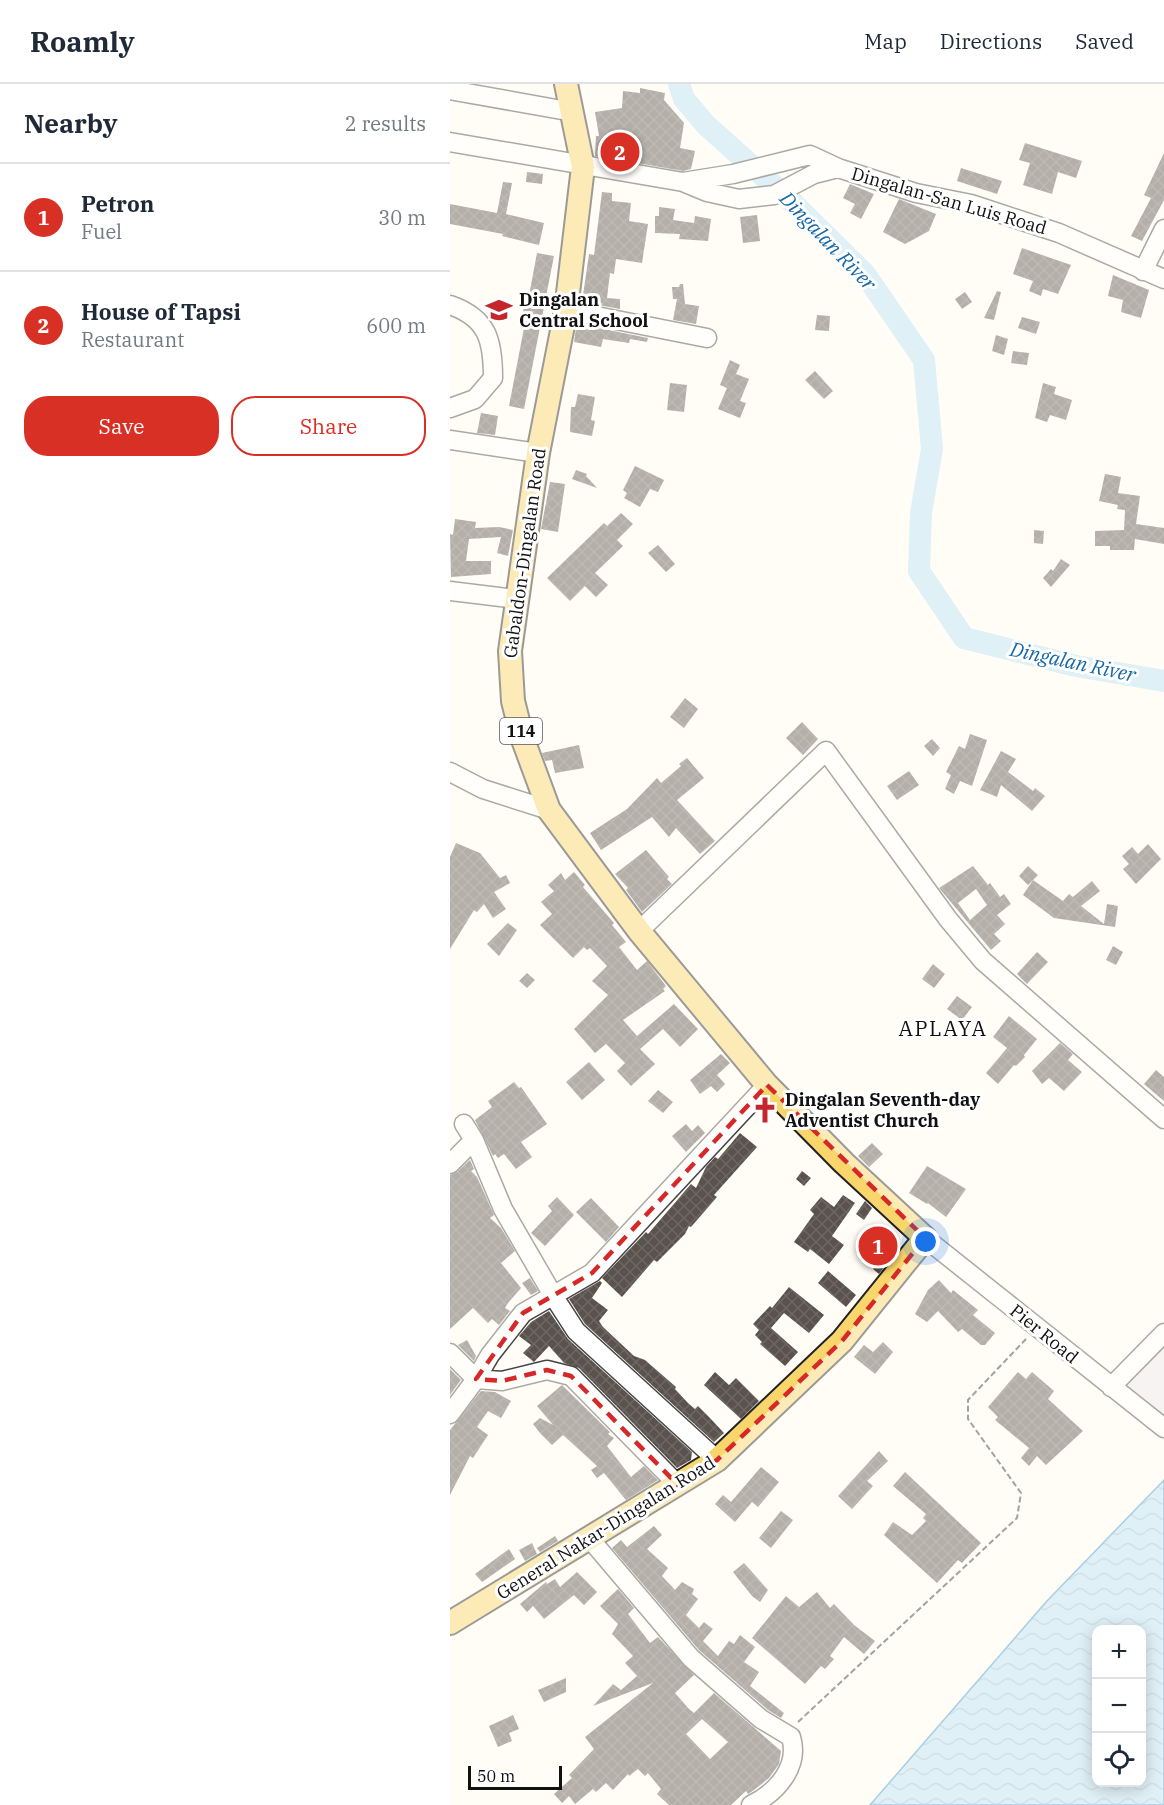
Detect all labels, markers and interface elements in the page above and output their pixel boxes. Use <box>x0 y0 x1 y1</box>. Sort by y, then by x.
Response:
text: Roamly <box>30 23 135 60</box>
text: Map <box>864 27 907 55</box>
text: Directions <box>940 27 1042 55</box>
text: Saved <box>1075 27 1134 55</box>
text: Nearby <box>24 106 118 140</box>
text: 2 results <box>345 110 426 137</box>
pin: 2 <box>600 130 640 174</box>
street label: Dingalan-San Luis Road <box>849 162 1050 239</box>
water label: Dingalan River <box>774 185 883 297</box>
text: Petron <box>81 189 154 218</box>
text: 1 <box>38 204 50 231</box>
text: 30 m <box>378 204 426 231</box>
text: Fuel <box>81 218 122 245</box>
place label: Dingalan Central School <box>519 288 649 332</box>
school or university icon: Dingalan Central School <box>484 295 514 325</box>
text: House of Tapsi <box>81 297 241 326</box>
text: 2 <box>38 312 50 339</box>
text: 600 m <box>366 312 426 339</box>
text: Restaurant <box>81 326 184 353</box>
button: Save <box>24 396 219 456</box>
button: Share <box>231 396 426 456</box>
street label: Gabaldon-Dingalan Road <box>498 446 551 659</box>
water label: Dingalan River <box>1007 635 1140 688</box>
road number: 114 <box>500 718 542 744</box>
district label: APLAYA <box>898 1014 988 1042</box>
place label: Dingalan Seventh-day Adventist Church <box>785 1088 981 1132</box>
church icon: Dingalan Seventh-day Adventist Church <box>750 1095 780 1125</box>
pin: 1 <box>858 1224 898 1268</box>
your location <box>911 1227 940 1256</box>
street label: Pier Road <box>1005 1299 1083 1368</box>
street label: General Nakar-Dingalan Road <box>492 1451 719 1604</box>
map controls <box>1092 1625 1146 1787</box>
button: + <box>1092 1625 1146 1679</box>
button: − <box>1092 1679 1146 1733</box>
button: locate <box>1092 1733 1146 1787</box>
scale bar <box>468 1763 562 1790</box>
text: 50 m <box>477 1766 515 1786</box>

